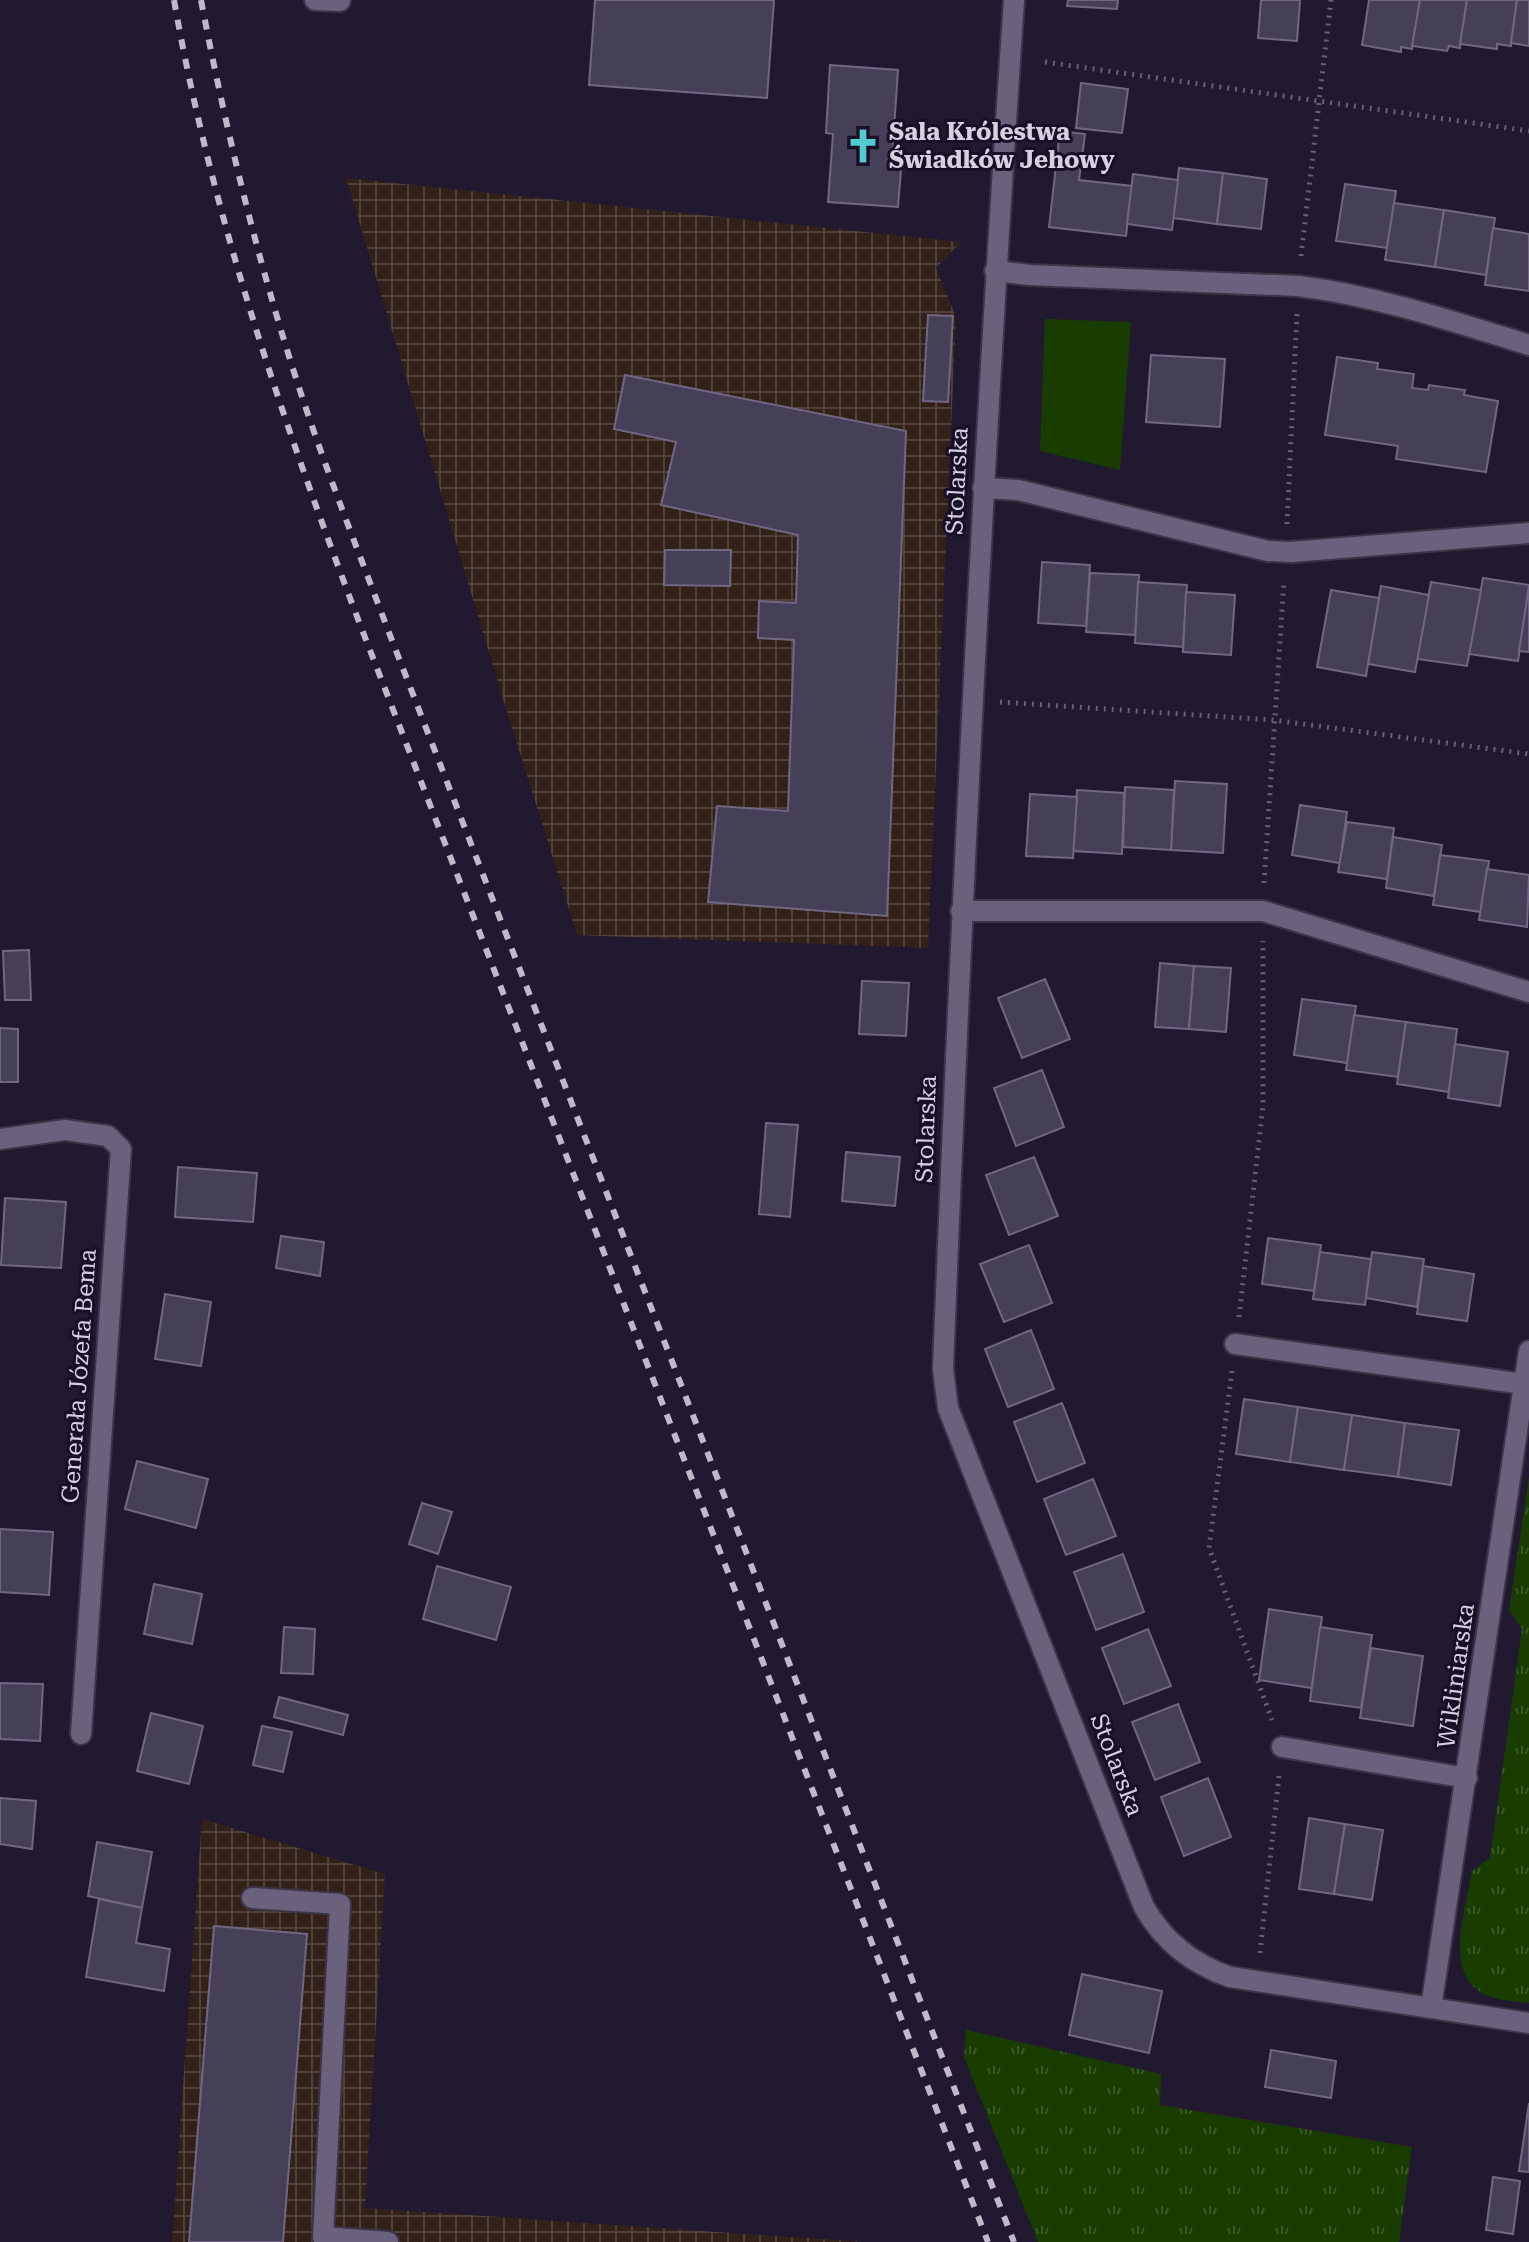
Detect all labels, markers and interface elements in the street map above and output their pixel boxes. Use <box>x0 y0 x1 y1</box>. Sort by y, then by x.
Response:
place label: Sala Królestwa Świadków Jehowy <box>889 118 1115 174</box>
church icon: Sala Królestwa Świadków Jehowy <box>844 127 882 165</box>
street label: Stolarska <box>940 427 974 535</box>
street label: Stolarska <box>910 1075 942 1183</box>
street label: Generała Józefa Bema <box>56 1248 102 1504</box>
street label: Wikliniarska <box>1432 1602 1480 1750</box>
street label: Stolarska <box>1085 1710 1149 1820</box>

